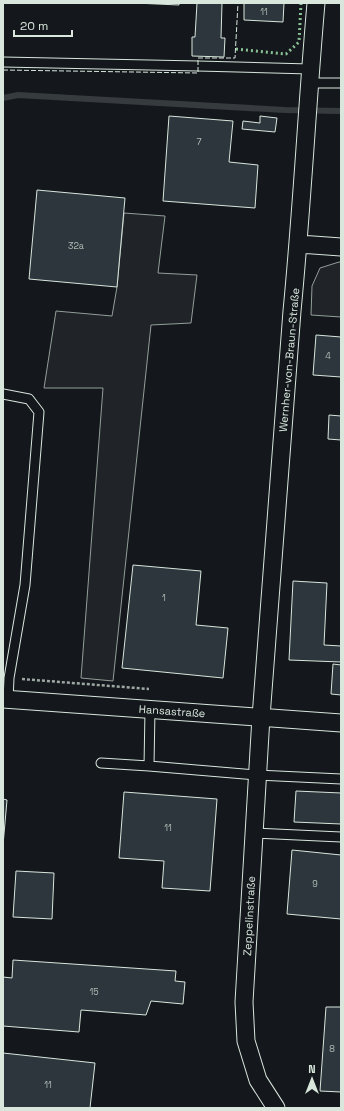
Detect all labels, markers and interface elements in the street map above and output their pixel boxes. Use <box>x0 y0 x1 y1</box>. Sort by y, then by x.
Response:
house number: 11 <box>260 6 268 18</box>
scale bar <box>14 12 72 38</box>
text: 20 m <box>20 18 48 34</box>
house number: 7 <box>196 136 202 148</box>
house number: 32a <box>68 240 84 252</box>
street label: Wernher-von-Braun-Straße <box>276 287 302 433</box>
house number: 4 <box>325 350 331 362</box>
house number: 1 <box>162 592 166 604</box>
street label: Hansastraße <box>138 702 206 720</box>
house number: 11 <box>164 822 172 834</box>
street label: Zeppelinstraße <box>240 876 258 956</box>
house number: 9 <box>312 878 318 890</box>
house number: 15 <box>89 986 99 998</box>
house number: 8 <box>329 1043 335 1055</box>
north arrow <box>292 1059 332 1099</box>
text: N <box>308 1062 316 1076</box>
house number: 11 <box>44 1079 52 1091</box>

